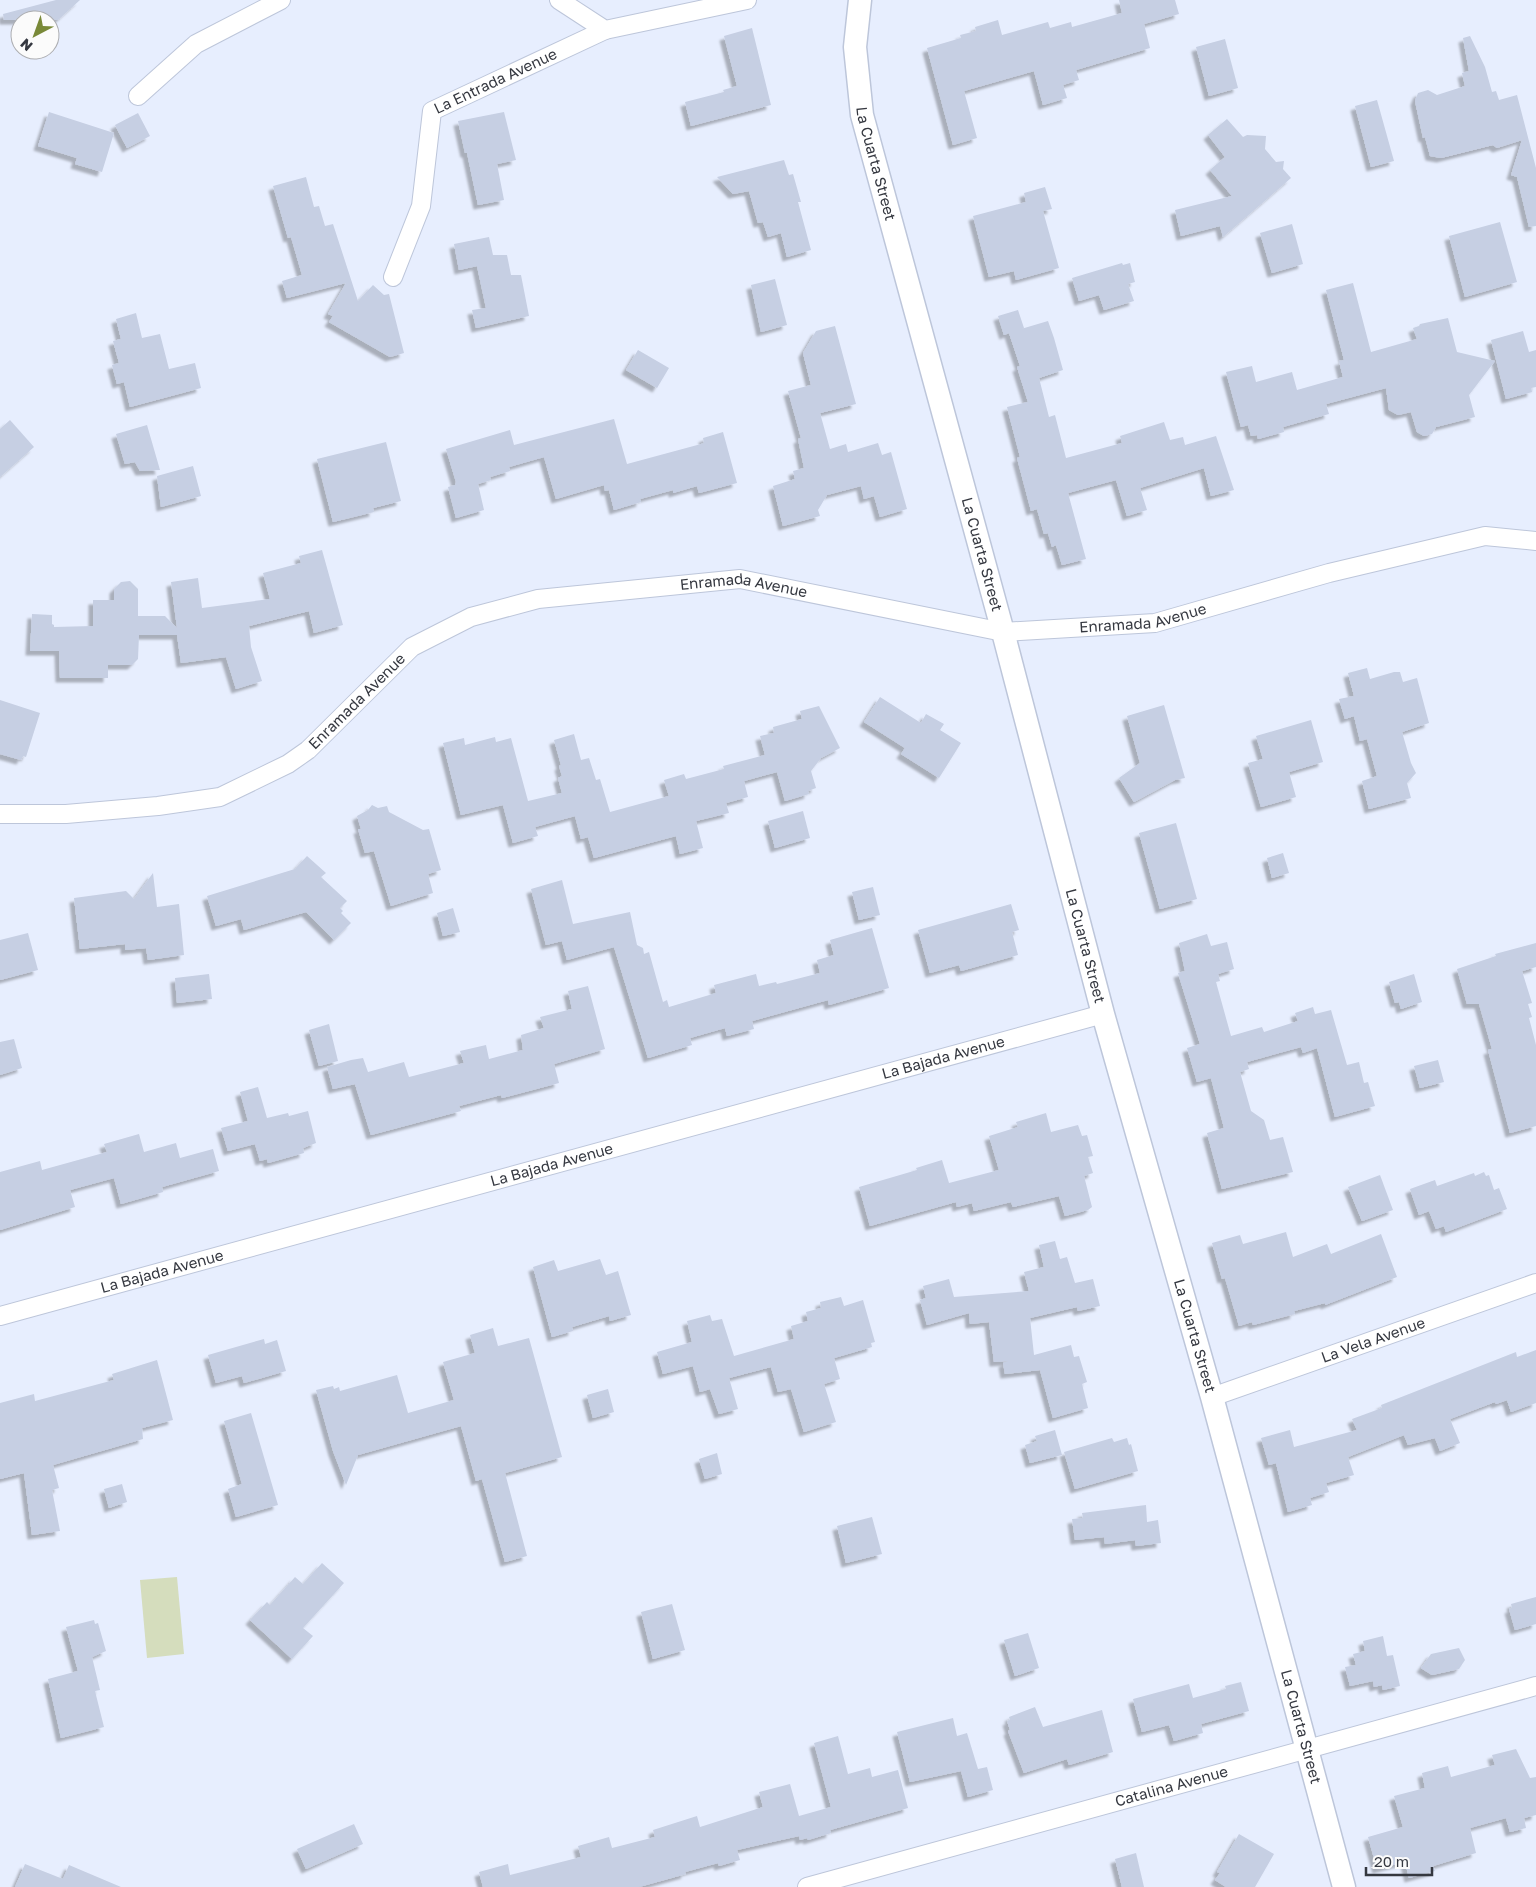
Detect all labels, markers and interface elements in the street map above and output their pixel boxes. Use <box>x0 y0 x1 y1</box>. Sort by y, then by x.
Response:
north arrow <box>10 10 60 60</box>
text: N <box>17 35 36 55</box>
street label: La Entrada Avenue <box>431 44 560 117</box>
street label: La Cuarta Street <box>853 106 900 222</box>
street label: La Cuarta Street <box>959 495 1007 613</box>
street label: Enramada Avenue <box>679 569 809 600</box>
street label: Enramada Avenue <box>1079 599 1208 635</box>
street label: Enramada Avenue <box>304 649 409 752</box>
street label: La Cuarta Street <box>1063 887 1110 1005</box>
street label: La Bajada Avenue <box>880 1031 1007 1082</box>
street label: La Bajada Avenue <box>488 1139 615 1189</box>
street label: La Bajada Avenue <box>98 1245 225 1296</box>
street label: La Cuarta Street <box>1171 1277 1220 1395</box>
street label: La Vela Avenue <box>1319 1313 1428 1366</box>
street label: La Cuarta Street <box>1278 1667 1326 1786</box>
street label: Catalina Avenue <box>1113 1761 1230 1810</box>
scale bar <box>1366 1844 1432 1876</box>
text: 20 m <box>1374 1852 1409 1870</box>

